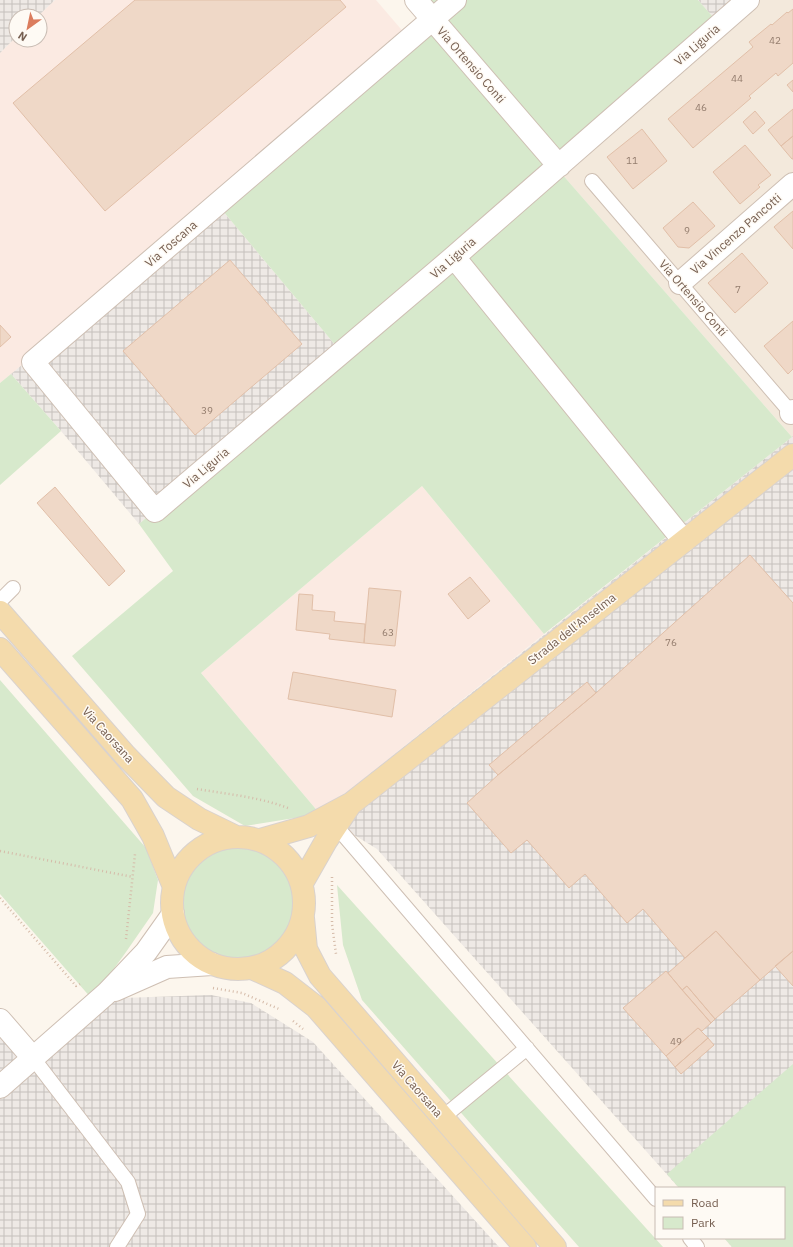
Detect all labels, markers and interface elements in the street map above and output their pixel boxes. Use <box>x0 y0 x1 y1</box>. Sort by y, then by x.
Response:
north arrow <box>8 8 48 48</box>
street label: Via Liguria <box>671 20 723 68</box>
street label: Via Ortensio Conti <box>434 23 509 106</box>
text: N <box>15 28 30 44</box>
house number: 42 <box>769 34 781 47</box>
house number: 44 <box>731 72 743 85</box>
house number: 46 <box>695 101 707 114</box>
house number: 11 <box>626 154 638 167</box>
street label: Via Vincenzo Pancotti <box>687 190 784 277</box>
street label: Via Toscana <box>142 217 200 270</box>
house number: 9 <box>684 224 690 237</box>
street label: Via Liguria <box>427 233 479 281</box>
street label: Via Ortensio Conti <box>656 256 731 339</box>
house number: 7 <box>735 283 741 296</box>
house number: 39 <box>201 404 213 417</box>
street label: Via Liguria <box>180 444 232 491</box>
street label: Strada dell'Anselma <box>525 589 619 668</box>
house number: 63 <box>382 626 394 639</box>
house number: 76 <box>665 636 677 649</box>
street label: Via Caorsana <box>79 704 138 766</box>
house number: 49 <box>670 1035 682 1048</box>
street label: Via Caorsana <box>389 1057 446 1120</box>
legend <box>655 1187 785 1239</box>
text: Road <box>691 1195 719 1210</box>
text: Park <box>691 1215 716 1230</box>

